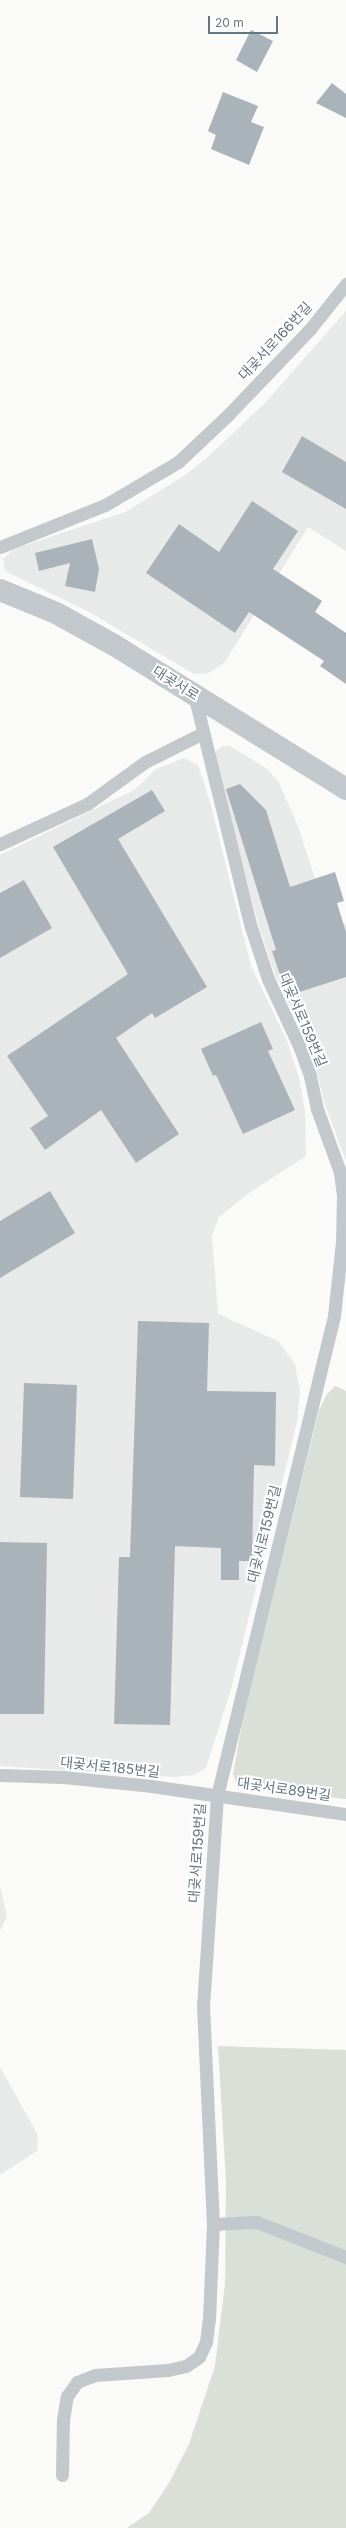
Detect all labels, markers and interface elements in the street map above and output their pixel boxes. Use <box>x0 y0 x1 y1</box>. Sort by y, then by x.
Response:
scale bar <box>210 8 280 34</box>
text: 20 m <box>215 15 244 30</box>
street label: 대곶서로166번길 <box>235 299 315 383</box>
street label: 대곶서로 <box>150 662 202 704</box>
street label: 대곶서로159번길 <box>276 971 330 1069</box>
street label: 대곶서로159번길 <box>244 1483 284 1585</box>
street label: 대곶서로185번길 <box>59 1753 161 1781</box>
street label: 대곶서로89번길 <box>236 1774 332 1804</box>
street label: 대곶서로159번길 <box>185 1802 209 1904</box>

